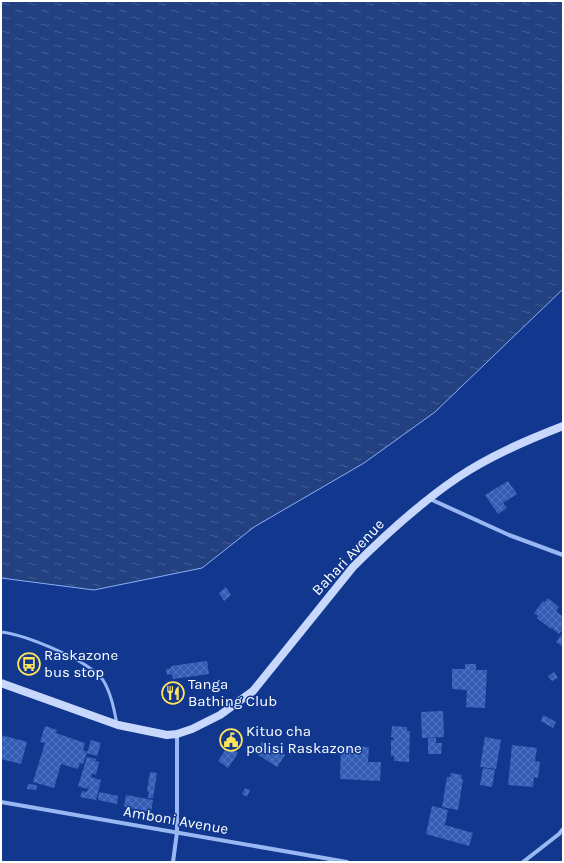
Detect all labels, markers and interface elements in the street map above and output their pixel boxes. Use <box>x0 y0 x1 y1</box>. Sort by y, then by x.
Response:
street label: Bahari Avenue <box>308 515 388 599</box>
place label: Raskazone bus stop <box>44 646 118 681</box>
bus stop icon: Raskazone bus stop <box>16 651 42 677</box>
place label: Tanga Bathing Club <box>188 675 277 710</box>
restaurant icon: Tanga Bathing Club <box>160 680 186 706</box>
place label: Kituo cha polisi Raskazone <box>246 722 362 757</box>
public building icon: Kituo cha polisi Raskazone <box>218 727 244 753</box>
street label: Amboni Avenue <box>122 802 230 838</box>

